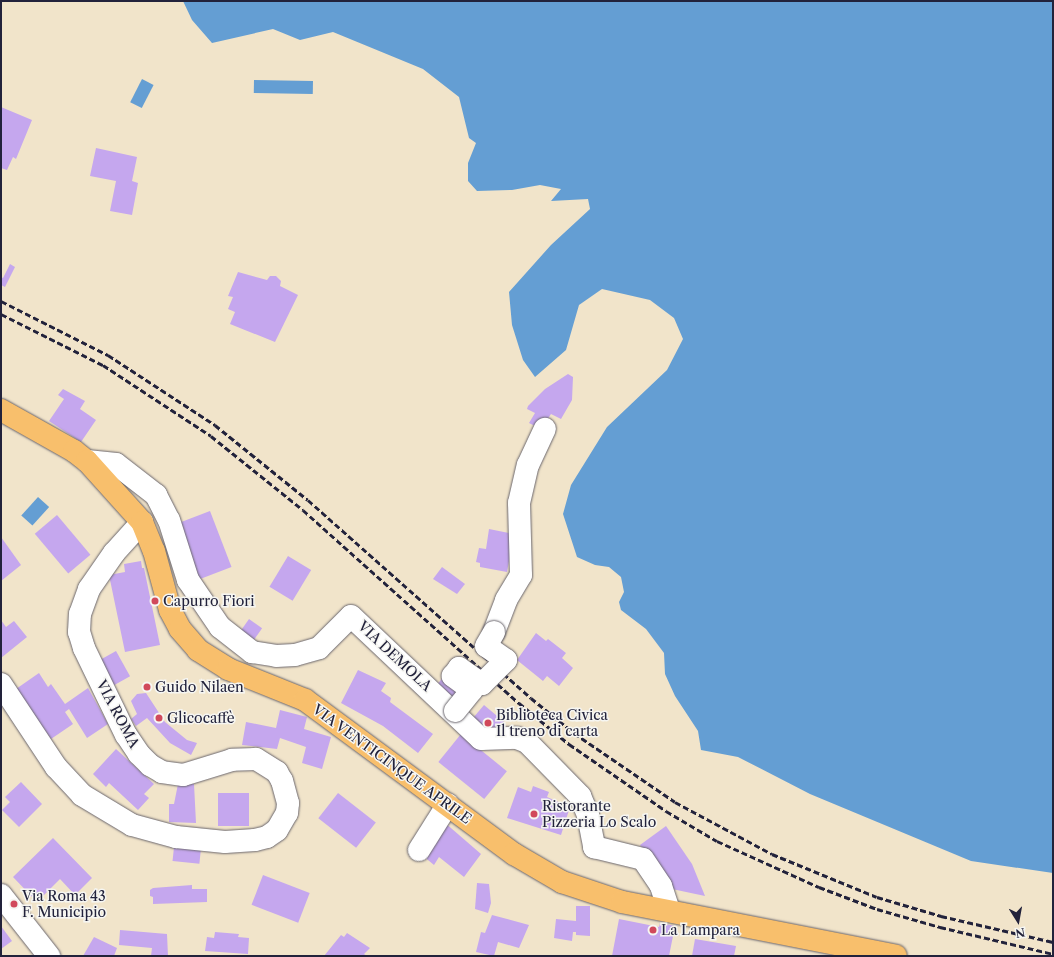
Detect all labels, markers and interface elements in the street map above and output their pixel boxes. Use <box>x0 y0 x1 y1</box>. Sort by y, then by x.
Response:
place label: Capurro Fiori <box>163 593 254 609</box>
marker: Capurro Fiori <box>150 596 160 606</box>
street label: VIA DEMOLA <box>354 617 436 695</box>
street label: VIA ROMA <box>93 677 143 751</box>
place label: Guido Nilaen <box>155 679 244 695</box>
marker: Guido Nilaen <box>142 682 152 692</box>
street label: VIA VENTICINQUE APRILE <box>309 700 475 828</box>
place label: Biblioteca Civica Il treno di carta <box>496 707 608 740</box>
place label: Glicocaffè <box>167 710 235 726</box>
marker: Glicocaffè <box>154 713 164 723</box>
marker: Biblioteca Civica Il treno di carta <box>483 718 493 728</box>
place label: Ristorante Pizzeria Lo Scalo <box>542 798 656 830</box>
marker: Ristorante Pizzeria Lo Scalo <box>529 809 539 819</box>
place label: Via Roma 43 F. Municipio <box>22 888 106 920</box>
marker: Via Roma 43 F. Municipio <box>9 899 19 909</box>
north arrow <box>998 901 1038 941</box>
place label: La Lampara <box>661 922 740 938</box>
marker: La Lampara <box>648 925 658 935</box>
text: N <box>1014 925 1026 941</box>

